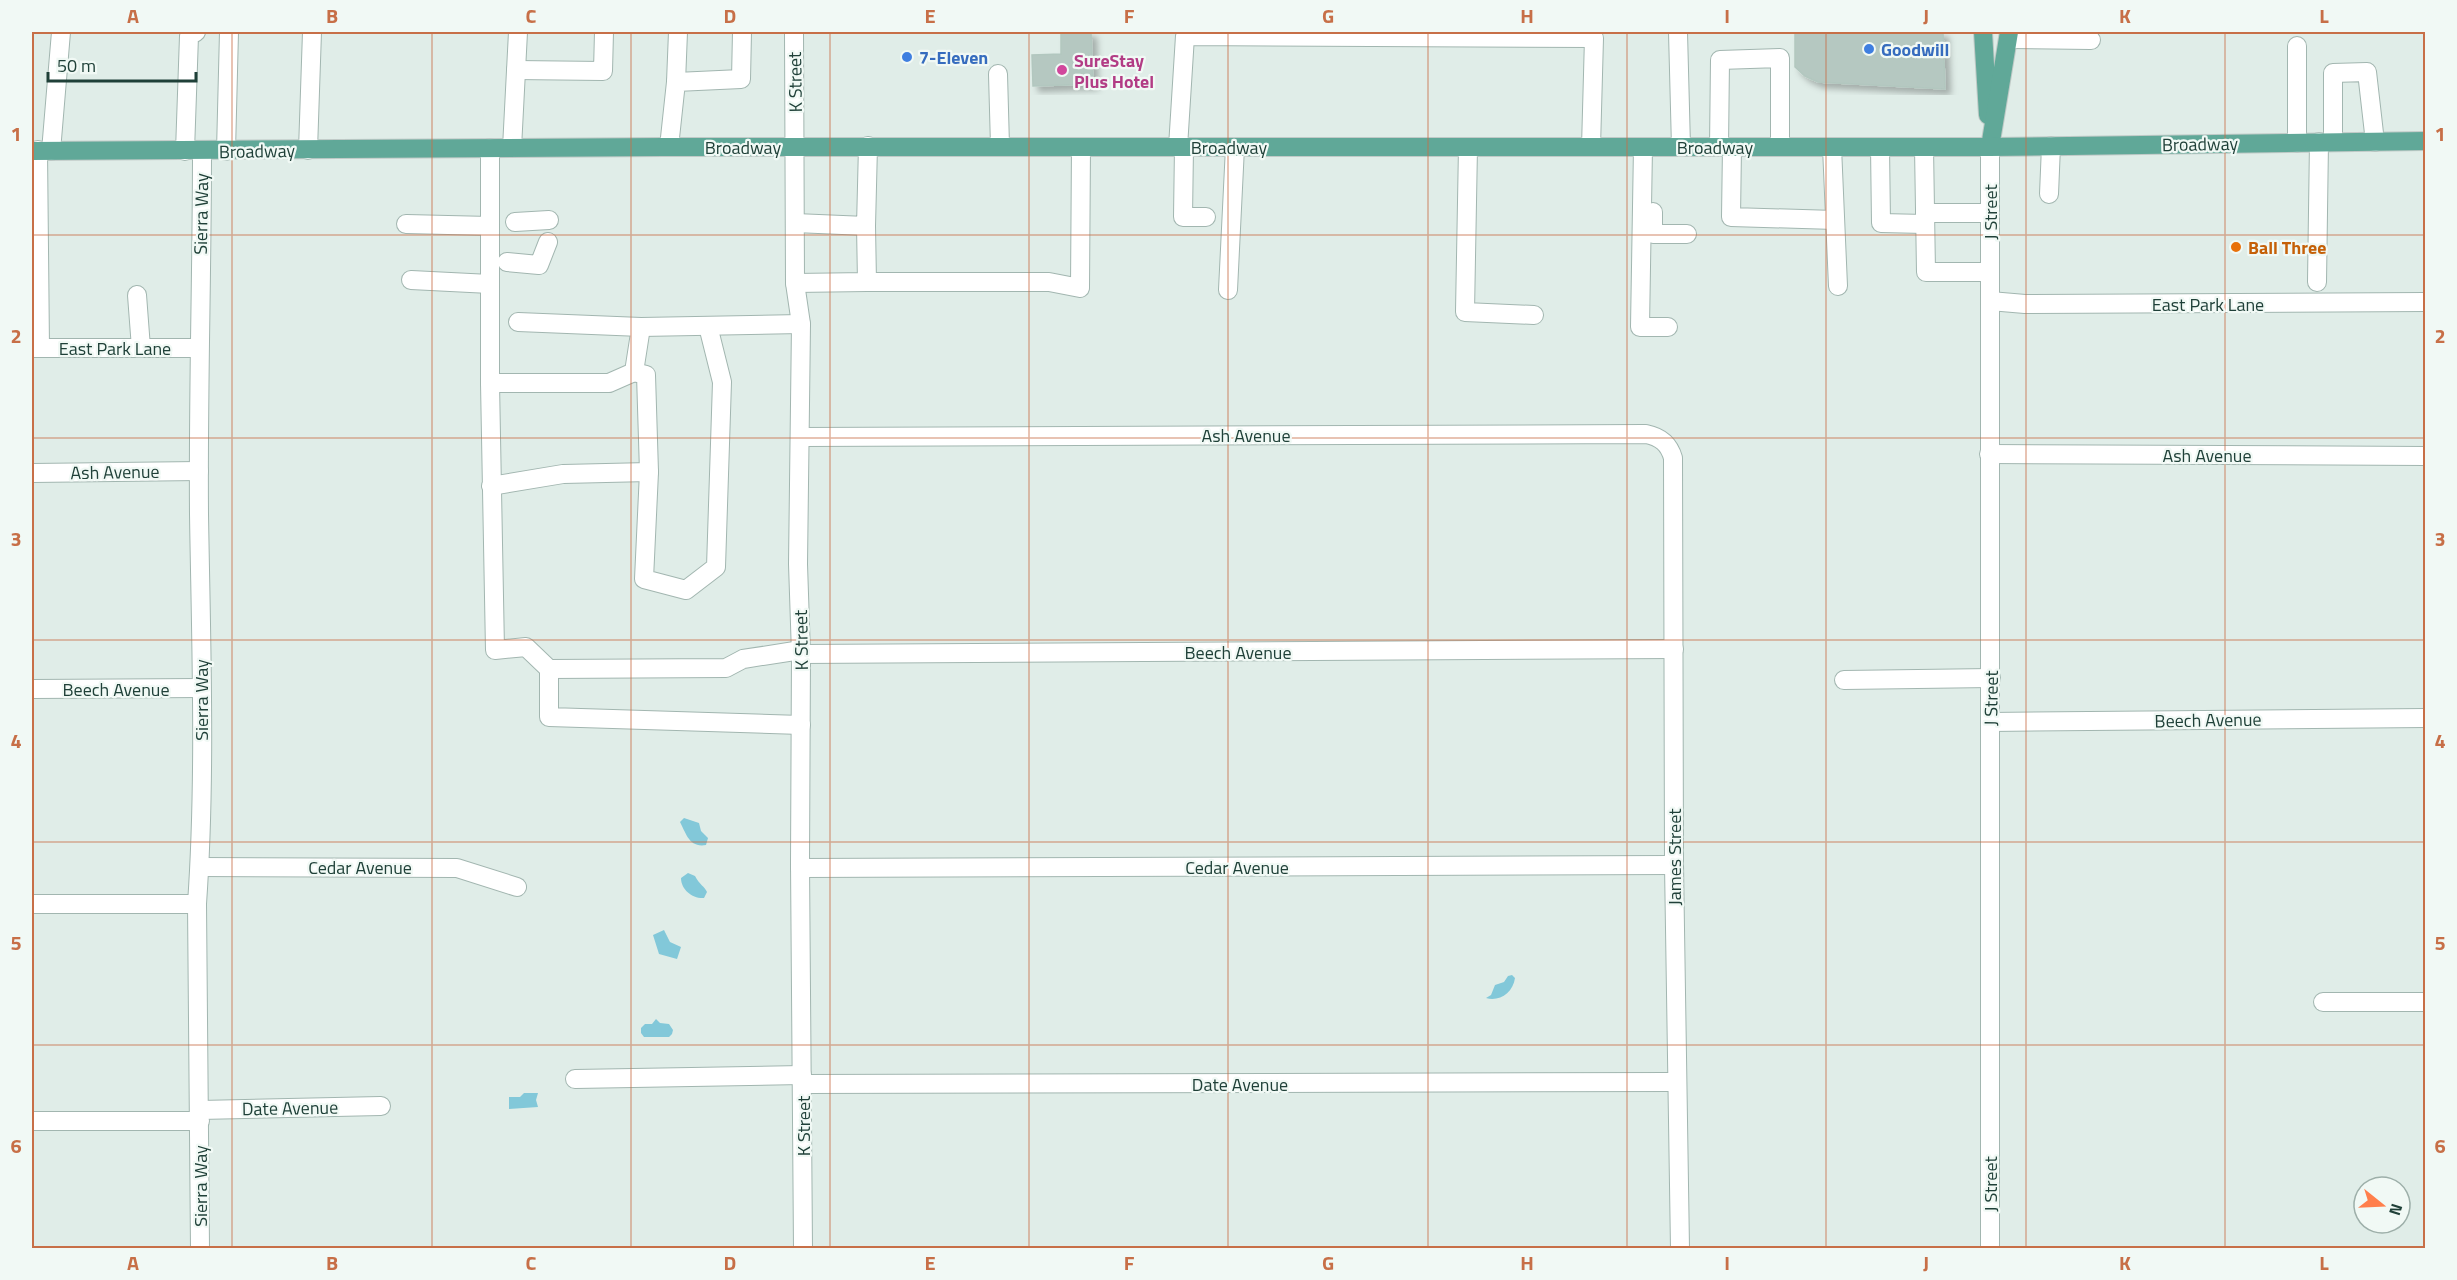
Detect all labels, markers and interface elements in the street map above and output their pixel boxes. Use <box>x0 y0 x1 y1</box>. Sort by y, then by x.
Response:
text: A <box>127 0 139 31</box>
text: B <box>326 0 338 31</box>
text: C <box>526 0 537 31</box>
text: D <box>724 0 736 31</box>
text: E <box>924 0 936 31</box>
text: F <box>1124 0 1135 31</box>
text: G <box>1322 0 1334 31</box>
text: H <box>1520 0 1534 31</box>
text: I <box>1724 0 1730 31</box>
text: J <box>1923 0 1929 31</box>
text: K <box>2119 0 2131 31</box>
text: L <box>2319 0 2329 31</box>
place label: Goodwill <box>1881 36 1949 63</box>
marker: Goodwill <box>1862 42 1876 56</box>
place label: 7-Eleven <box>919 44 988 71</box>
scale bar <box>48 45 196 83</box>
place label: SureStay Plus Hotel <box>1074 47 1154 95</box>
marker: 7-Eleven <box>900 50 914 64</box>
street label: K Street <box>781 51 809 113</box>
text: 50 m <box>57 52 96 79</box>
marker: SureStay Plus Hotel <box>1055 63 1069 77</box>
text: 1 <box>10 118 22 149</box>
text: 1 <box>2434 118 2446 149</box>
street label: Broadway <box>2162 130 2239 158</box>
street label: Broadway <box>705 134 782 161</box>
street label: Broadway <box>1191 134 1268 161</box>
street label: Broadway <box>1677 134 1754 161</box>
street label: Broadway <box>219 137 296 165</box>
street label: Sierra Way <box>187 173 215 255</box>
street label: J Street <box>1977 184 2004 240</box>
place label: Ball Three <box>2248 234 2326 261</box>
marker: Ball Three <box>2229 240 2243 254</box>
street label: East Park Lane <box>2152 291 2264 318</box>
text: 2 <box>10 320 22 351</box>
text: 2 <box>2434 320 2446 351</box>
street label: East Park Lane <box>59 335 171 362</box>
street label: Ash Avenue <box>1201 422 1291 449</box>
street label: Ash Avenue <box>2162 442 2252 469</box>
street label: Ash Avenue <box>70 458 160 486</box>
text: 3 <box>10 523 22 554</box>
text: 3 <box>2434 523 2446 554</box>
street label: K Street <box>787 609 815 671</box>
street label: Beech Avenue <box>1184 639 1292 666</box>
street label: Sierra Way <box>188 659 215 741</box>
street label: J Street <box>1977 669 2005 726</box>
street label: Beech Avenue <box>62 676 170 703</box>
street label: Beech Avenue <box>2154 706 2262 734</box>
text: 4 <box>10 725 22 756</box>
text: 4 <box>2434 725 2446 756</box>
street label: James Street <box>1661 808 1688 906</box>
street label: Cedar Avenue <box>308 854 412 881</box>
street label: Cedar Avenue <box>1185 854 1289 881</box>
text: 5 <box>10 927 22 958</box>
text: 5 <box>2434 927 2446 958</box>
street label: Date Avenue <box>1192 1071 1288 1098</box>
street label: Date Avenue <box>242 1094 338 1122</box>
street label: K Street <box>790 1095 817 1156</box>
text: 6 <box>10 1130 22 1161</box>
text: 6 <box>2434 1130 2446 1161</box>
street label: Sierra Way <box>187 1145 214 1227</box>
street label: J Street <box>1977 1156 2004 1212</box>
north arrow <box>2352 1175 2412 1235</box>
text: N <box>2383 1201 2409 1219</box>
text: A <box>127 1247 139 1278</box>
text: B <box>326 1247 338 1278</box>
text: C <box>526 1247 537 1278</box>
text: D <box>724 1247 736 1278</box>
text: E <box>924 1247 936 1278</box>
text: F <box>1124 1247 1135 1278</box>
text: G <box>1322 1247 1334 1278</box>
text: H <box>1520 1247 1534 1278</box>
text: I <box>1724 1247 1730 1278</box>
text: J <box>1923 1247 1929 1278</box>
text: K <box>2119 1247 2131 1278</box>
text: L <box>2319 1247 2329 1278</box>

